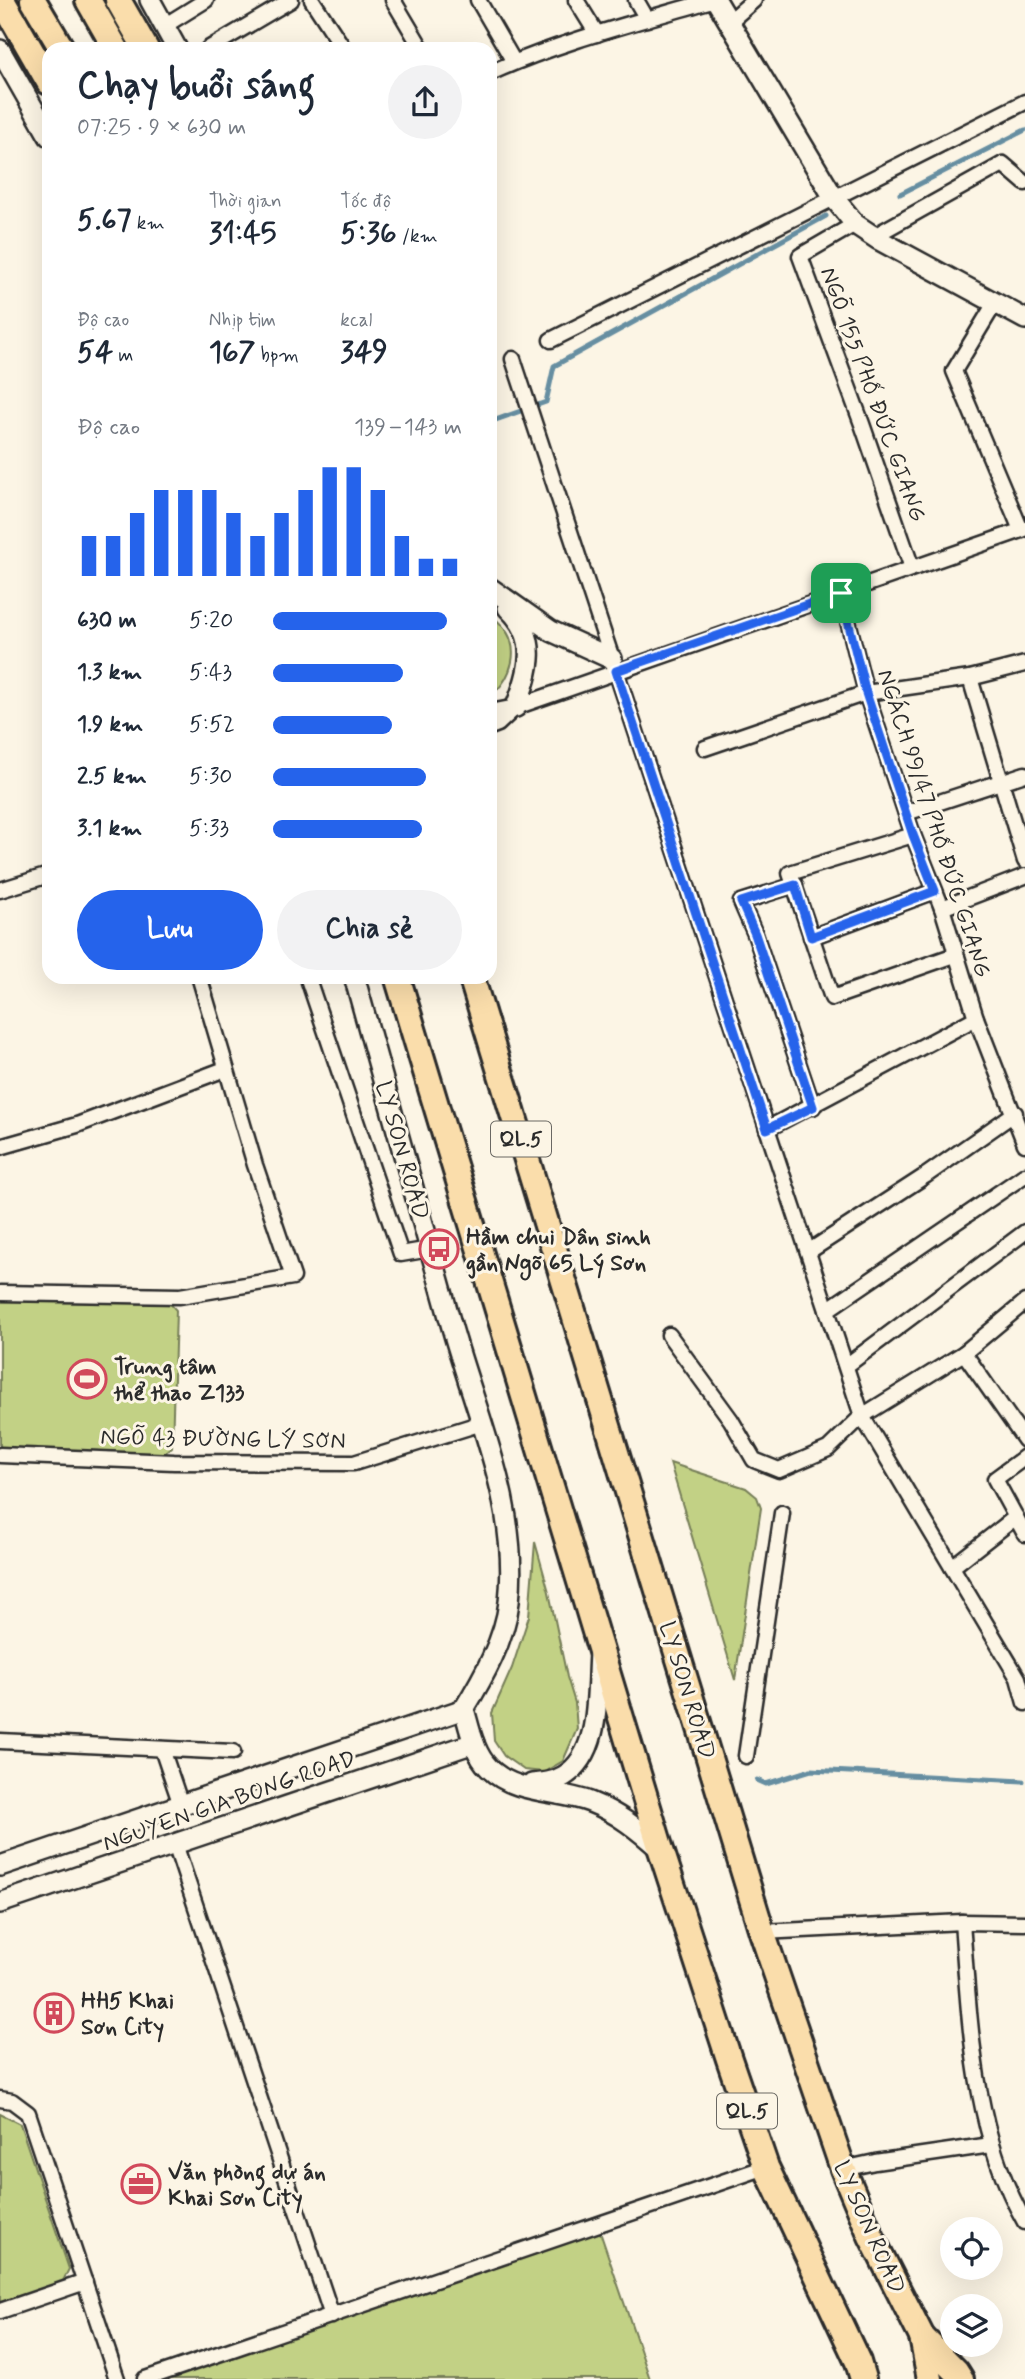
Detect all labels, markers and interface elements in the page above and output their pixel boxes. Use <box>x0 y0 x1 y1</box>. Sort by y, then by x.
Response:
text: Chạy buổi sáng <box>77 62 315 111</box>
button: share <box>388 65 462 139</box>
text: 07:25 · 9 × 630 m <box>77 113 246 143</box>
text: Thời gian <box>209 189 282 214</box>
text: Tốc độ <box>340 189 392 214</box>
text: 5.67 <box>77 201 132 240</box>
text: km <box>132 211 165 236</box>
text: 31:45 <box>209 214 277 253</box>
text: 5:36 <box>340 214 397 253</box>
text: /km <box>397 224 438 249</box>
street label: NGÕ 155 PHỐ ĐỨC GIANG <box>812 263 932 526</box>
text: Độ cao <box>77 308 129 333</box>
text: Nhịp tim <box>209 308 276 333</box>
text: kcal <box>340 308 372 333</box>
text: 54 <box>77 333 113 372</box>
text: 167 <box>209 333 255 372</box>
text: 349 <box>340 333 388 372</box>
text: m <box>113 343 133 368</box>
text: bpm <box>255 343 299 368</box>
text: Độ cao <box>77 413 140 443</box>
text: 139–143 m <box>354 413 462 443</box>
pin <box>811 563 871 623</box>
icon: arrive <box>822 574 860 612</box>
text: 630 m <box>77 606 137 636</box>
text: 5:20 <box>189 606 233 636</box>
text: 1.3 km <box>77 658 142 688</box>
text: 5:43 <box>189 658 232 688</box>
street label: NGÁCH 99/47 PHỐ ĐỨC GIANG <box>869 666 997 981</box>
text: 1.9 km <box>77 710 143 740</box>
text: 5:52 <box>189 710 235 740</box>
text: 2.5 km <box>77 762 147 792</box>
text: 5:30 <box>189 762 233 792</box>
text: 3.1 km <box>77 814 142 844</box>
text: 5:33 <box>189 814 229 844</box>
button: Lưu <box>77 890 263 970</box>
button: Chia sẻ <box>277 890 462 970</box>
street label: LY SON ROAD <box>367 1078 435 1223</box>
road number: QL.5 <box>491 1122 551 1156</box>
place label: Hầm chui Dân sinh gần Ngõ 65 Lý Sơn <box>466 1223 651 1281</box>
bus stop icon: Hầm chui Dân sinh gần Ngõ 65 Lý Sơn <box>418 1228 460 1270</box>
place label: Trung tâm thể thao Z133 <box>113 1353 245 1409</box>
sports icon: Trung tâm thể thao Z133 <box>66 1358 108 1400</box>
street label: NGÕ 43 ĐƯỜNG LÝ SƠN <box>100 1423 346 1457</box>
street label: LY SON ROAD <box>651 1618 721 1763</box>
street label: NGUYEN GIA BONG ROAD <box>99 1744 360 1859</box>
place label: HH5 Khai Sơn City <box>81 1987 174 2043</box>
building icon: HH5 Khai Sơn City <box>33 1992 75 2034</box>
road number: QL.5 <box>717 2094 777 2128</box>
street label: LY SON ROAD <box>825 2157 911 2299</box>
place label: Văn phòng dự án Khai Sơn City <box>168 2158 326 2214</box>
office icon: Văn phòng dự án Khai Sơn City <box>120 2163 162 2205</box>
map controls <box>940 2217 1003 2357</box>
button: locate <box>940 2217 1003 2280</box>
button: layers <box>940 2294 1003 2357</box>

